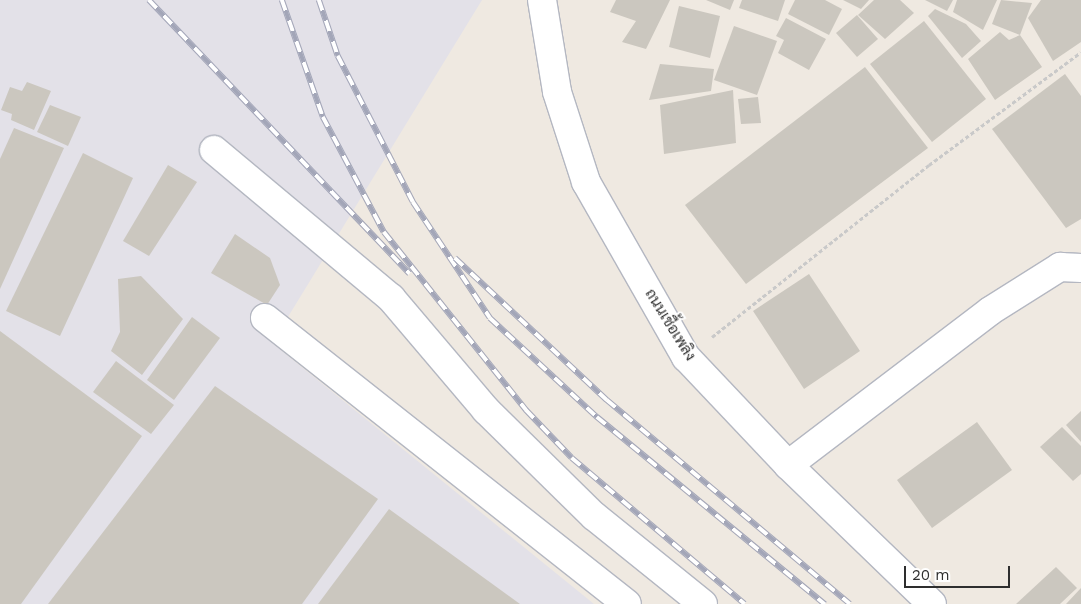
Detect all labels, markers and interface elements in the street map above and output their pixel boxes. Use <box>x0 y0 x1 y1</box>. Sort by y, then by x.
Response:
street label: ถนนเชื้อเพลิง <box>641 286 699 364</box>
scale bar <box>906 556 1012 588</box>
text: 20 m <box>912 566 950 584</box>

